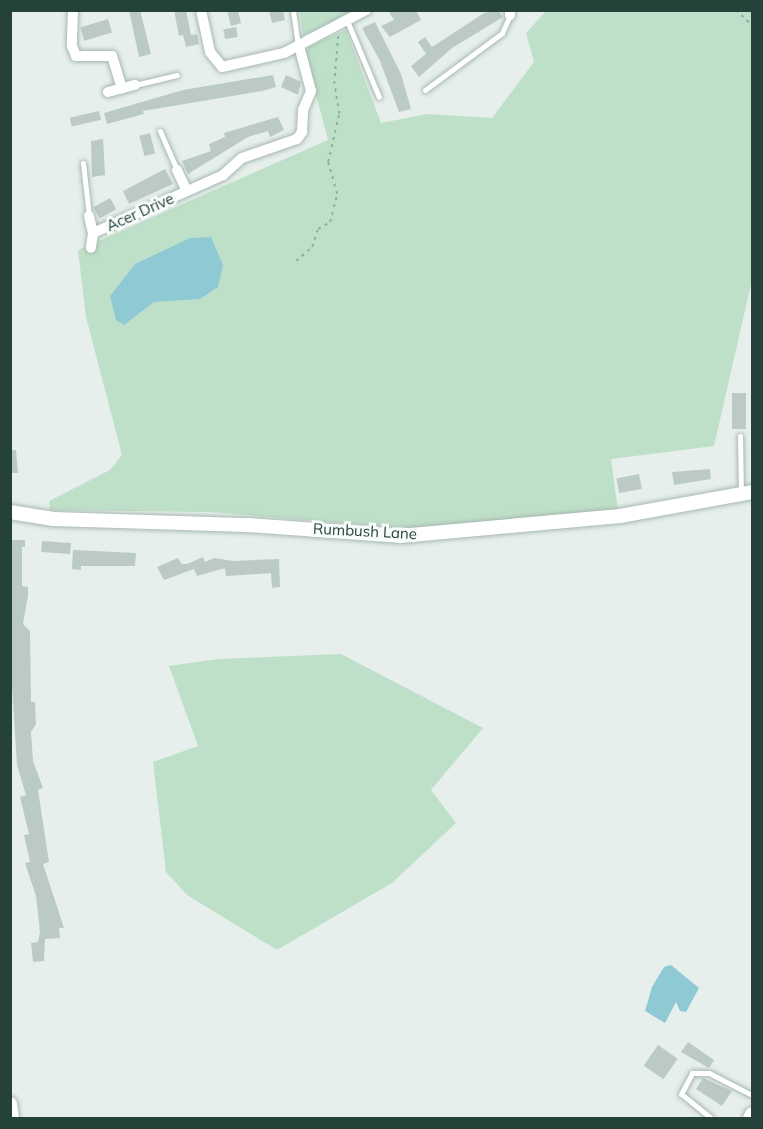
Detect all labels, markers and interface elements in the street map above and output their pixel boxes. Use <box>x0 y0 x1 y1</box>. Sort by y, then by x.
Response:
street label: Acer Drive <box>103 189 177 235</box>
street label: Rumbush Lane <box>313 519 417 543</box>

